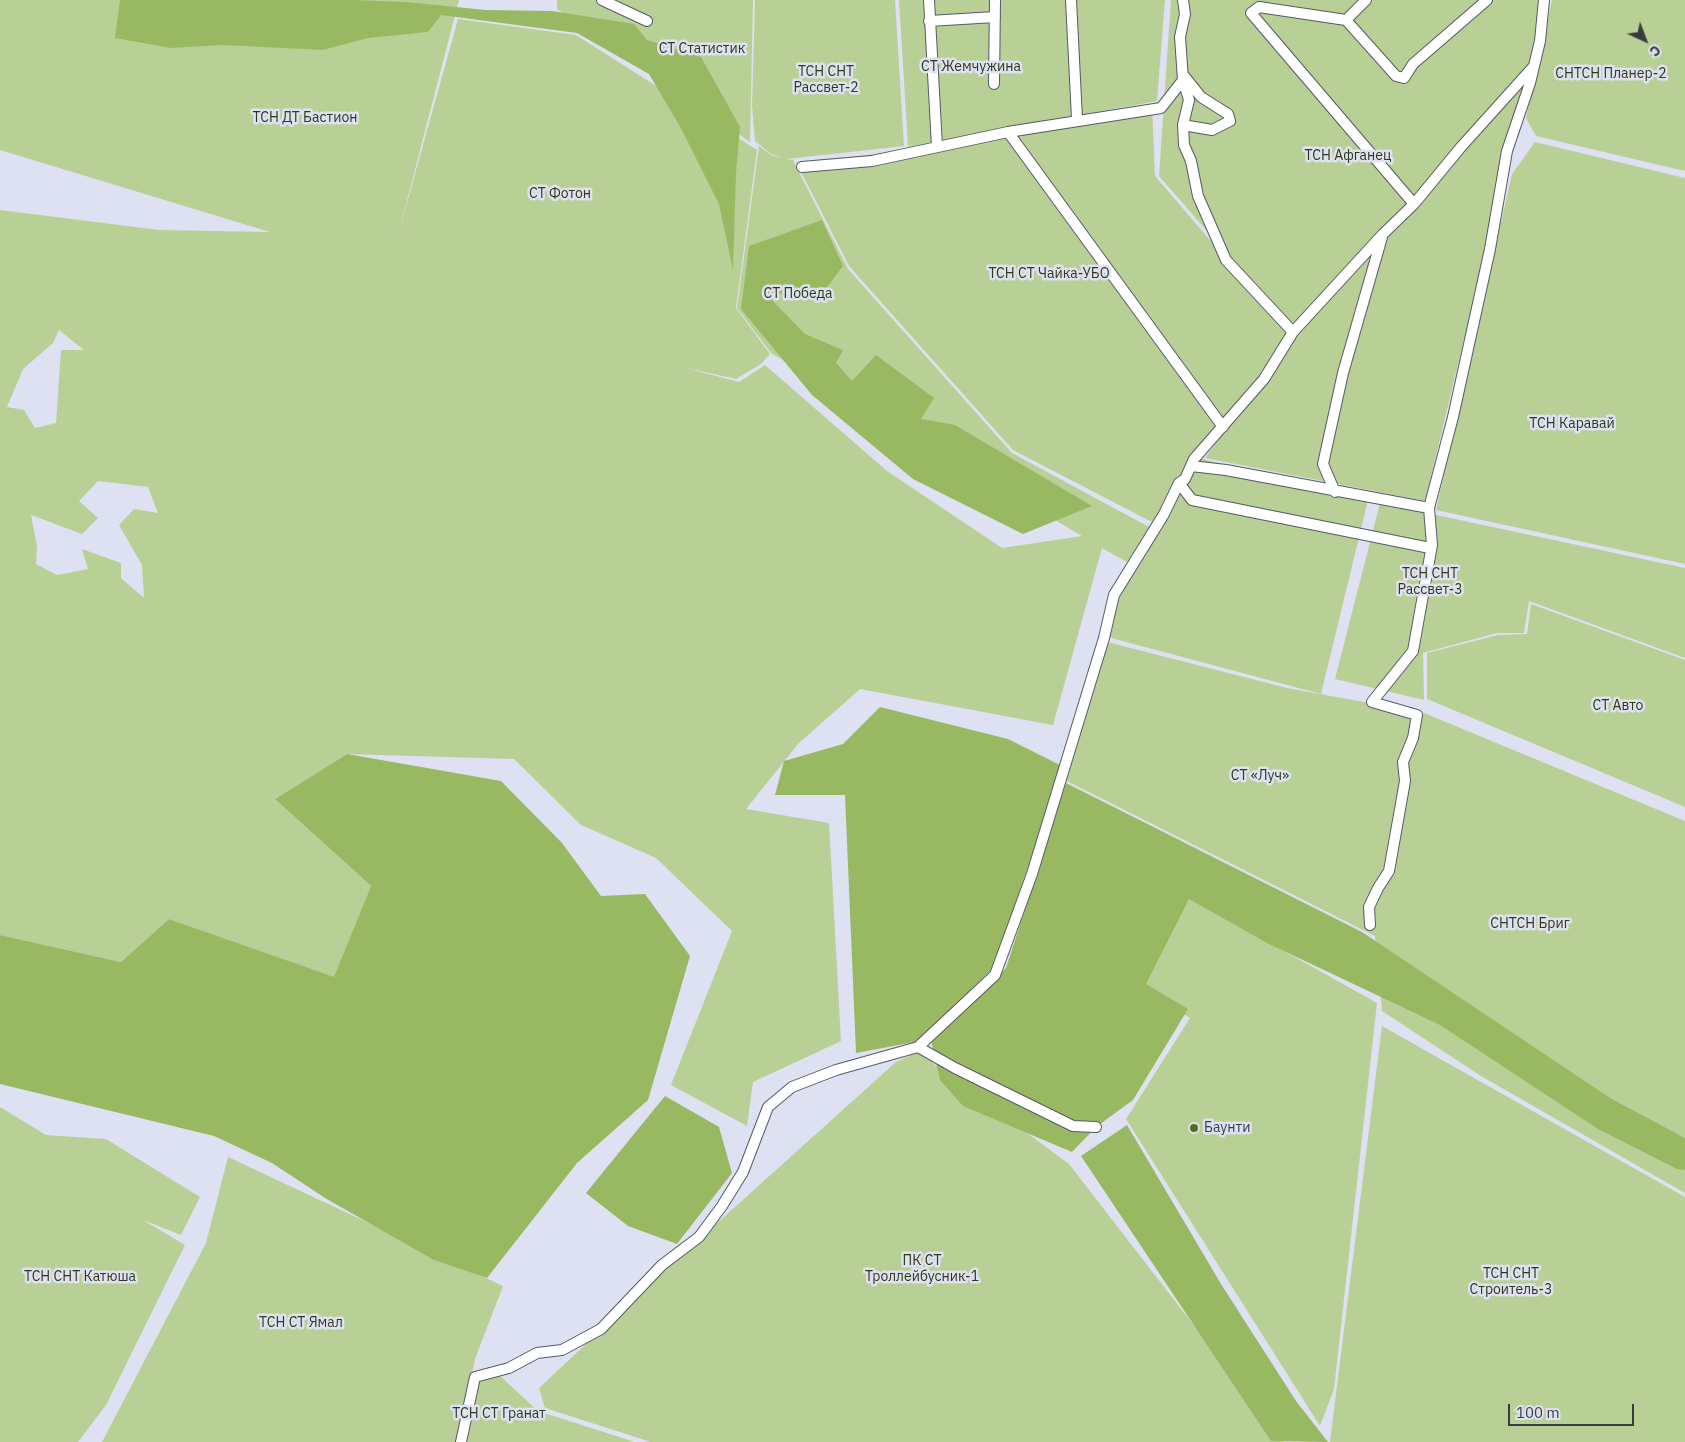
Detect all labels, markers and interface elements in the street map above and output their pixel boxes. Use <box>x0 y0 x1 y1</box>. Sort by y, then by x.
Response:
north arrow <box>1620 15 1670 65</box>
park label: СТ Статистик <box>659 41 745 57</box>
text: С <box>1646 41 1665 61</box>
park label: СТ Жемчужина <box>921 59 1021 75</box>
park label: ТСН СНТ Рассвет-2 <box>793 64 859 96</box>
park label: СНТСН Планер-2 <box>1555 66 1667 82</box>
park label: ТСН ДТ Бастион <box>253 110 357 126</box>
park label: ТСН Афганец <box>1305 148 1391 164</box>
park label: СТ Фотон <box>529 186 591 202</box>
park label: ТСН СТ Чайка-УБО <box>988 266 1110 282</box>
park label: СТ Победа <box>764 286 832 302</box>
park label: ТСН Каравай <box>1529 416 1615 432</box>
park label: ТСН СНТ Рассвет-3 <box>1397 566 1463 598</box>
park label: СТ Авто <box>1593 698 1643 714</box>
park label: СТ «Луч» <box>1231 768 1289 784</box>
park label: СНТСН Бриг <box>1490 916 1570 932</box>
place label: Баунти <box>1204 1120 1250 1136</box>
marker: Баунти <box>1188 1122 1200 1134</box>
park label: ПК СТ Троллейбусник-1 <box>865 1253 979 1285</box>
park label: ТСН СНТ Строитель-3 <box>1470 1266 1552 1298</box>
park label: ТСН СНТ Катюша <box>24 1269 136 1285</box>
park label: ТСН СТ Ямал <box>259 1315 343 1331</box>
scale bar <box>1510 1394 1636 1426</box>
text: 100 m <box>1516 1403 1560 1422</box>
park label: ТСН СТ Гранат <box>452 1406 546 1422</box>

